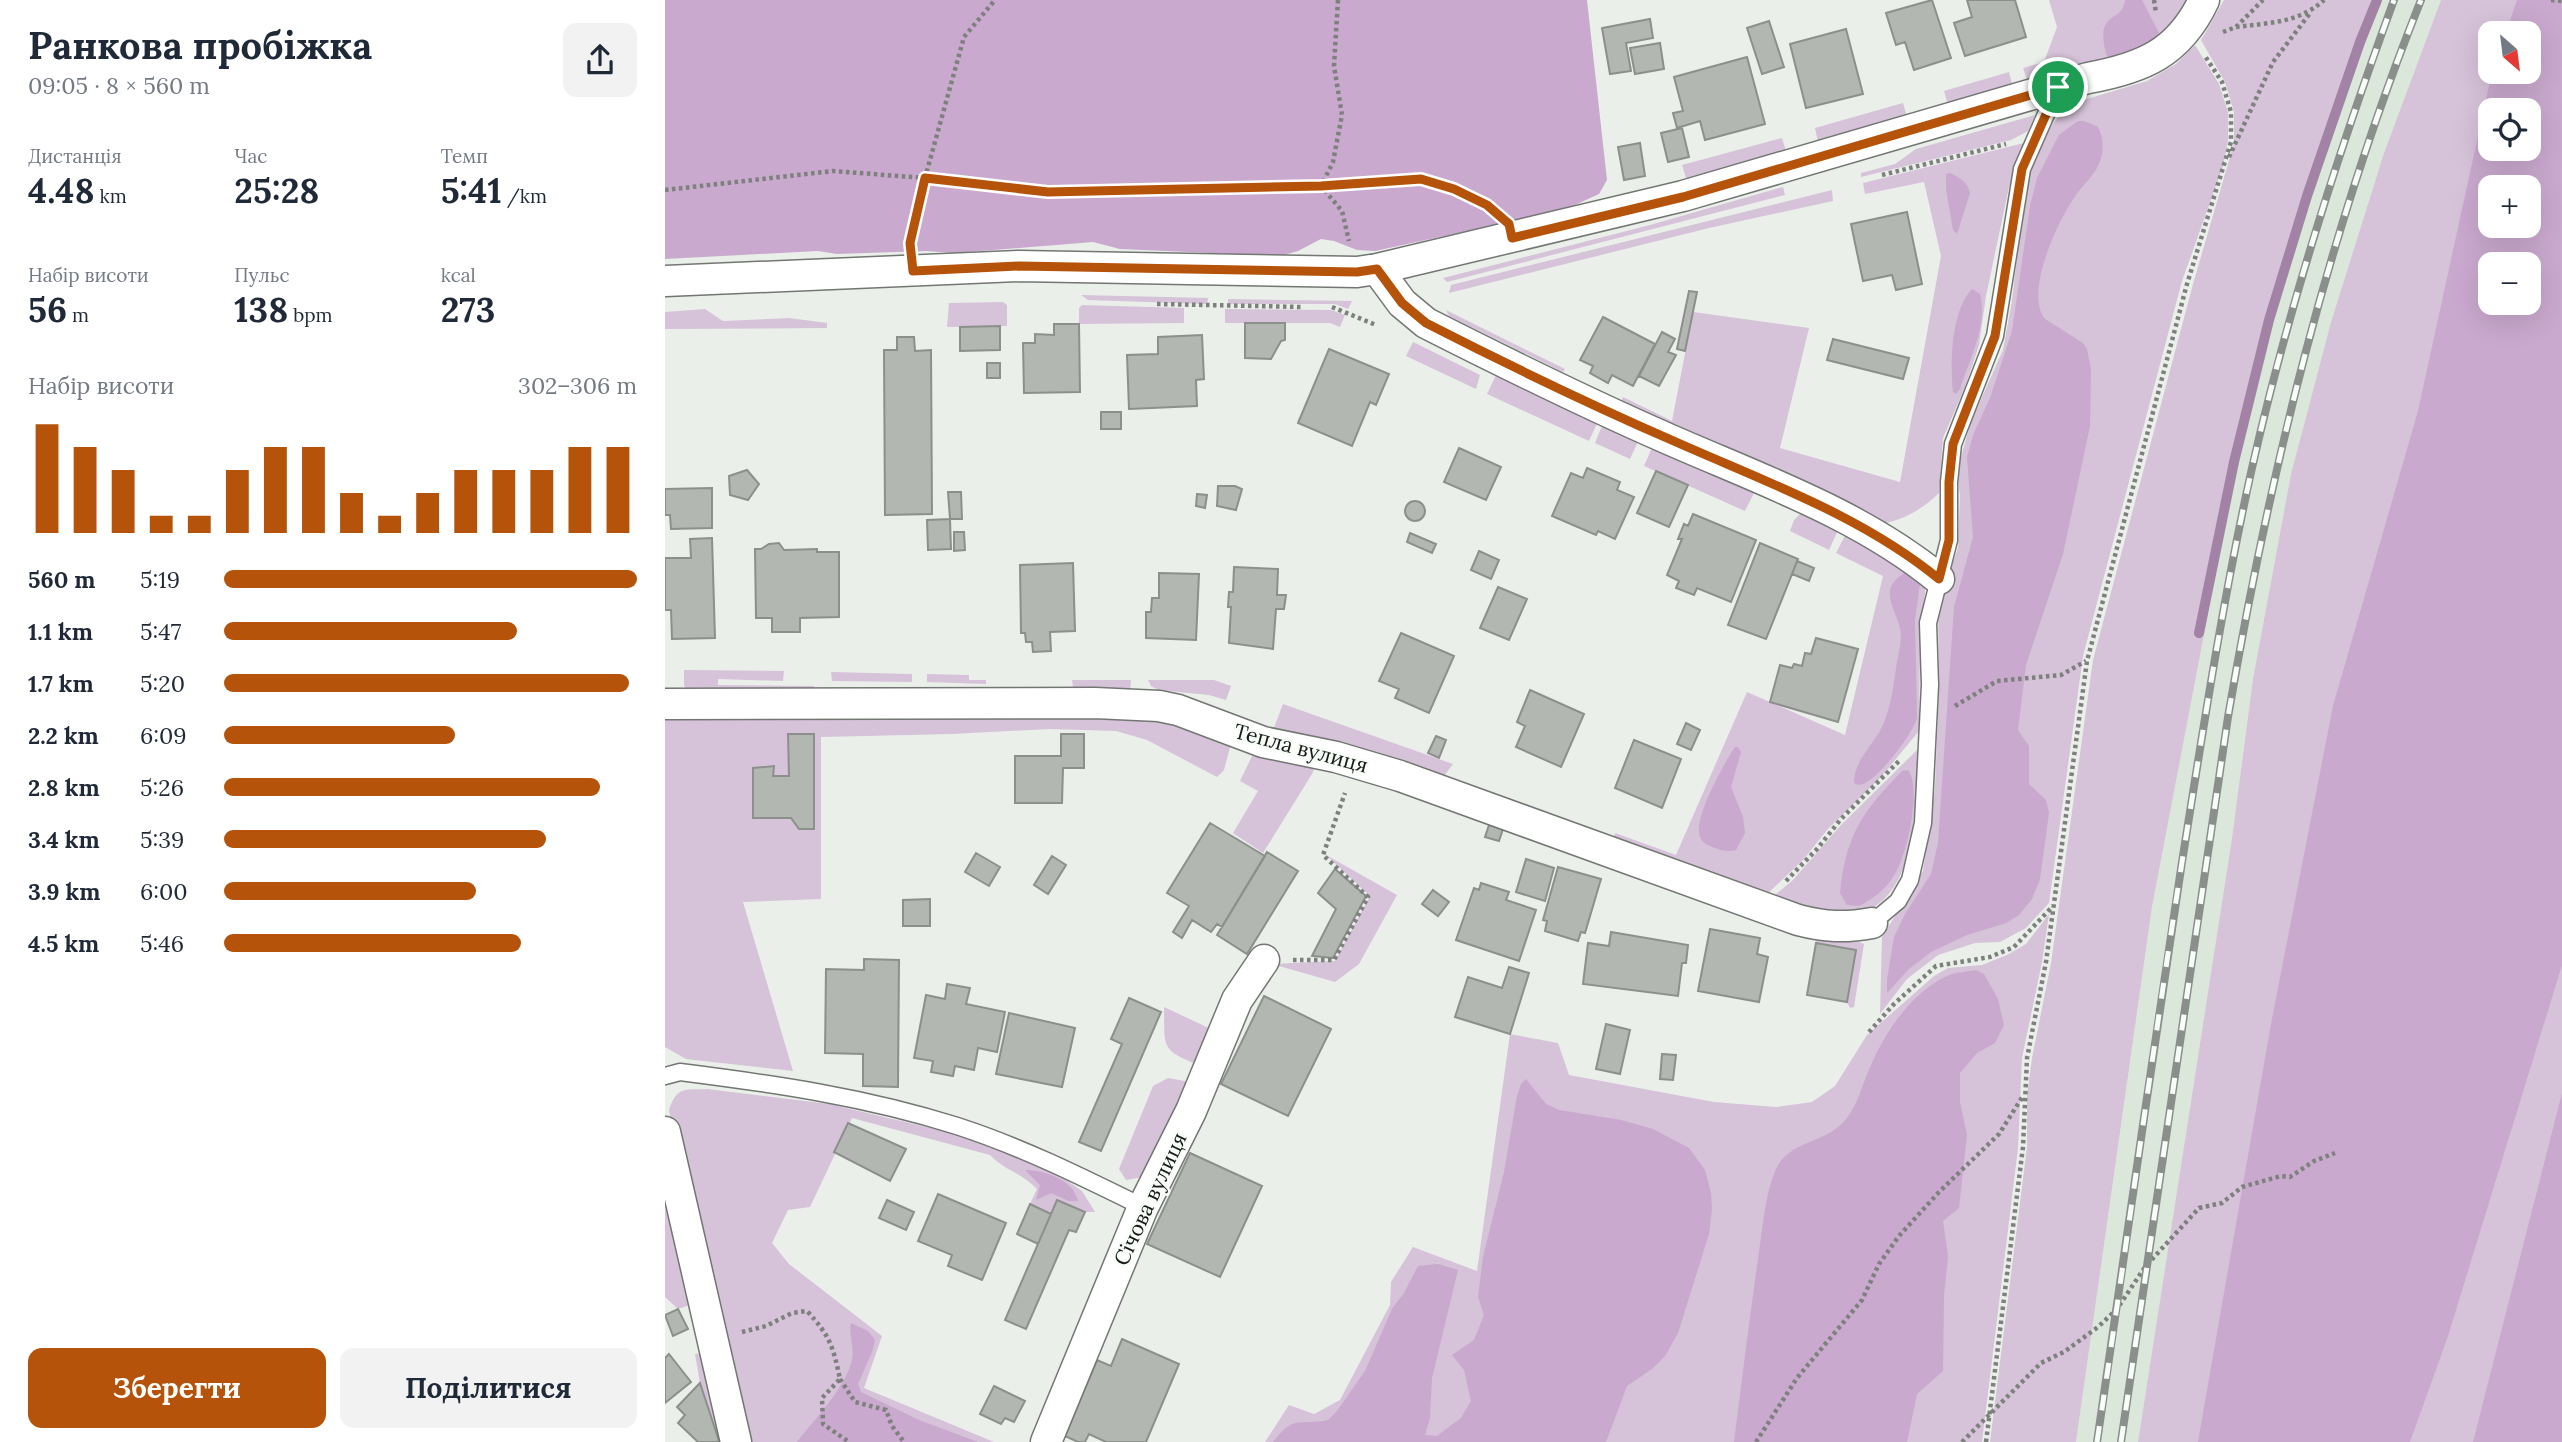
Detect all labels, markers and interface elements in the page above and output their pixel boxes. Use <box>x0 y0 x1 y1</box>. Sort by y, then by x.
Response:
text: Ранкова пробіжка <box>28 21 372 69</box>
north arrow <box>2478 21 2541 84</box>
map controls <box>2478 21 2541 315</box>
button: share <box>563 23 637 97</box>
pin <box>2028 57 2088 117</box>
icon: arrive <box>2039 68 2077 106</box>
text: 09:05 · 8 × 560 m <box>28 71 210 100</box>
button: locate <box>2478 98 2541 161</box>
text: Дистанція <box>28 144 122 168</box>
text: Час <box>234 144 267 168</box>
text: Темп <box>441 144 488 168</box>
text: 4.48 <box>28 168 94 213</box>
text: 25:28 <box>234 168 319 213</box>
text: 5:41 <box>441 168 502 213</box>
button: + <box>2478 175 2541 238</box>
text: km <box>94 184 127 208</box>
text: /km <box>502 184 547 208</box>
button: − <box>2478 252 2541 315</box>
text: Набір висоти <box>28 263 149 287</box>
text: Пульс <box>234 263 290 287</box>
text: kcal <box>441 263 476 287</box>
text: 56 <box>28 287 67 332</box>
text: 138 <box>234 287 288 332</box>
text: 273 <box>441 287 495 332</box>
text: m <box>67 303 89 327</box>
text: bpm <box>288 303 333 327</box>
text: Набір висоти <box>28 371 174 400</box>
text: 302–306 m <box>518 371 637 400</box>
text: 560 m <box>28 565 95 594</box>
text: 5:19 <box>140 565 180 594</box>
text: 1.1 km <box>28 617 93 646</box>
text: 5:47 <box>140 617 181 646</box>
text: 1.7 km <box>28 669 94 698</box>
text: 5:20 <box>140 669 185 698</box>
street label: Тепла вулиця <box>1231 717 1371 779</box>
text: 2.2 km <box>28 721 99 750</box>
text: 6:09 <box>140 721 187 750</box>
text: 2.8 km <box>28 773 100 802</box>
text: 5:26 <box>140 773 184 802</box>
text: 3.4 km <box>28 825 100 854</box>
text: 5:39 <box>140 825 184 854</box>
text: 3.9 km <box>28 877 100 906</box>
text: 6:00 <box>140 877 188 906</box>
text: 4.5 km <box>28 929 99 958</box>
text: 5:46 <box>140 929 184 958</box>
street label: Січова вулиця <box>1107 1128 1193 1270</box>
button: Зберегти <box>28 1348 326 1428</box>
button: Поділитися <box>340 1348 637 1428</box>

